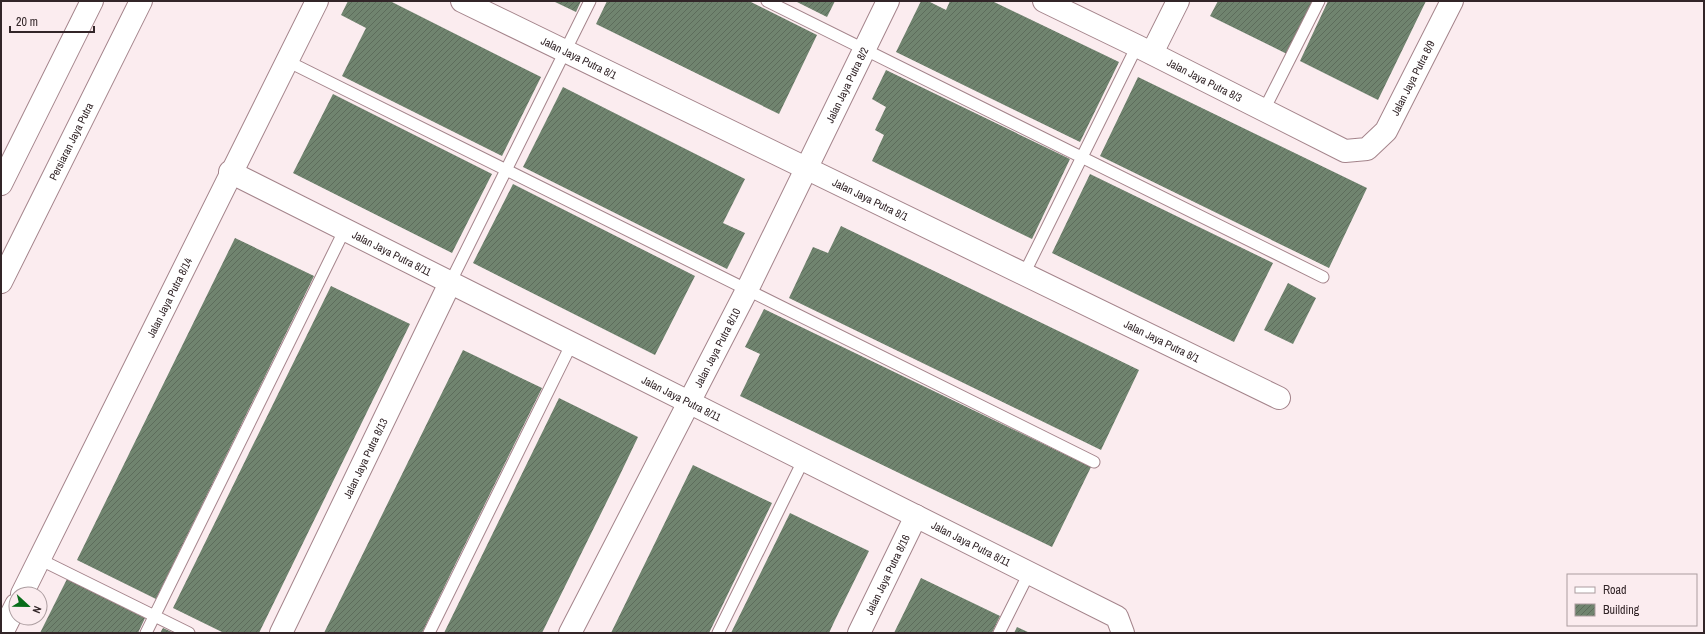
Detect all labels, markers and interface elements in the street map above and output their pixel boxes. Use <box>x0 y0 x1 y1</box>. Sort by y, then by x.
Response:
scale bar <box>10 8 94 34</box>
text: 20 m <box>16 14 38 30</box>
street label: Jalan Jaya Putra 8/1 <box>539 33 619 82</box>
street label: Jalan Jaya Putra 8/9 <box>1388 38 1438 118</box>
street label: Jalan Jaya Putra 8/2 <box>823 45 871 125</box>
street label: Jalan Jaya Putra 8/3 <box>1165 55 1245 105</box>
street label: Persiaran Jaya Putra <box>46 100 96 183</box>
street label: Jalan Jaya Putra 8/1 <box>830 175 910 224</box>
street label: Jalan Jaya Putra 8/11 <box>350 227 434 279</box>
street label: Jalan Jaya Putra 8/14 <box>144 255 195 340</box>
street label: Jalan Jaya Putra 8/10 <box>691 306 743 390</box>
street label: Jalan Jaya Putra 8/1 <box>1122 317 1202 365</box>
street label: Jalan Jaya Putra 8/11 <box>639 373 723 424</box>
street label: Jalan Jaya Putra 8/13 <box>340 416 391 501</box>
street label: Jalan Jaya Putra 8/11 <box>929 518 1013 569</box>
street label: Jalan Jaya Putra 8/16 <box>862 532 913 617</box>
legend <box>1567 574 1697 626</box>
text: Road <box>1603 582 1627 598</box>
north arrow <box>8 586 48 626</box>
text: Building <box>1603 602 1640 618</box>
text: N <box>30 604 45 615</box>

